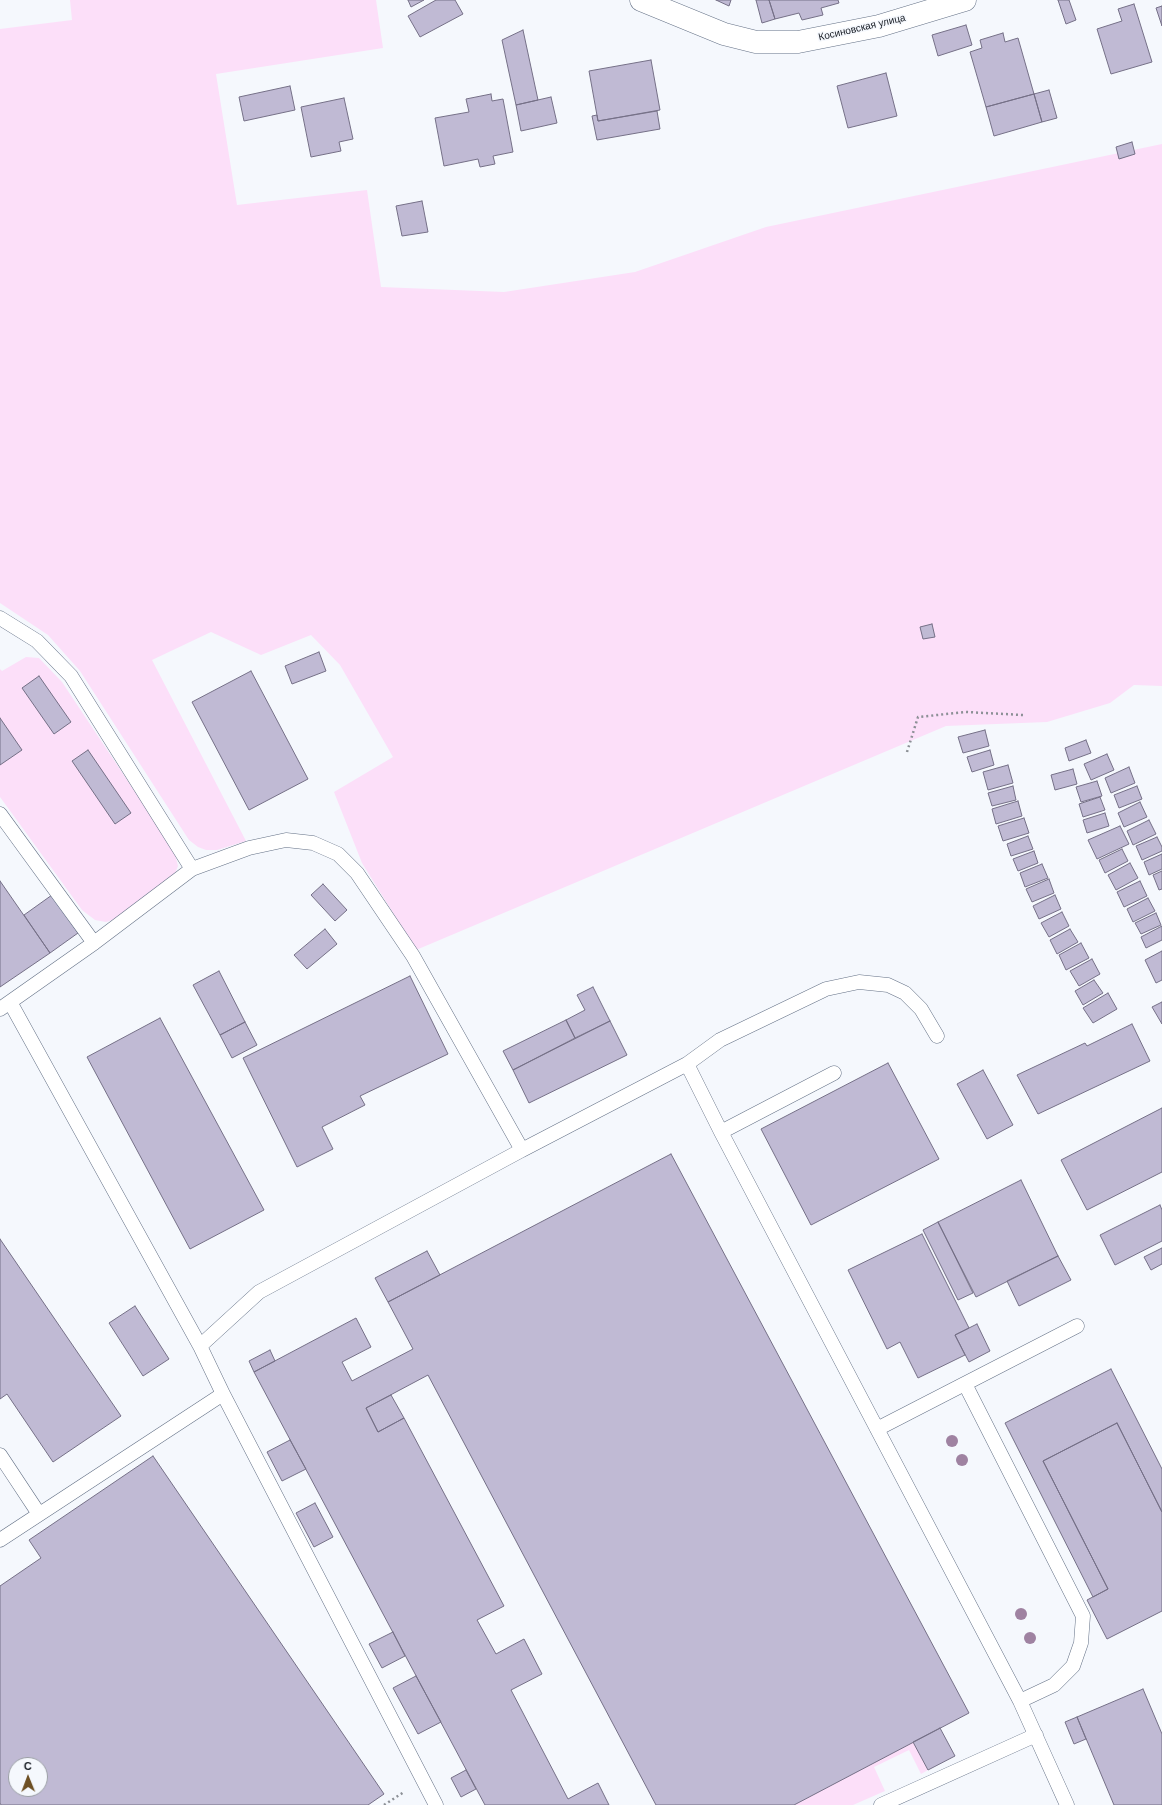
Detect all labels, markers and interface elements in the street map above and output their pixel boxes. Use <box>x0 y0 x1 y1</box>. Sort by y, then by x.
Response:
street label: Косиновская улица <box>817 12 907 44</box>
north arrow <box>8 1757 48 1797</box>
text: С <box>24 1759 32 1773</box>

